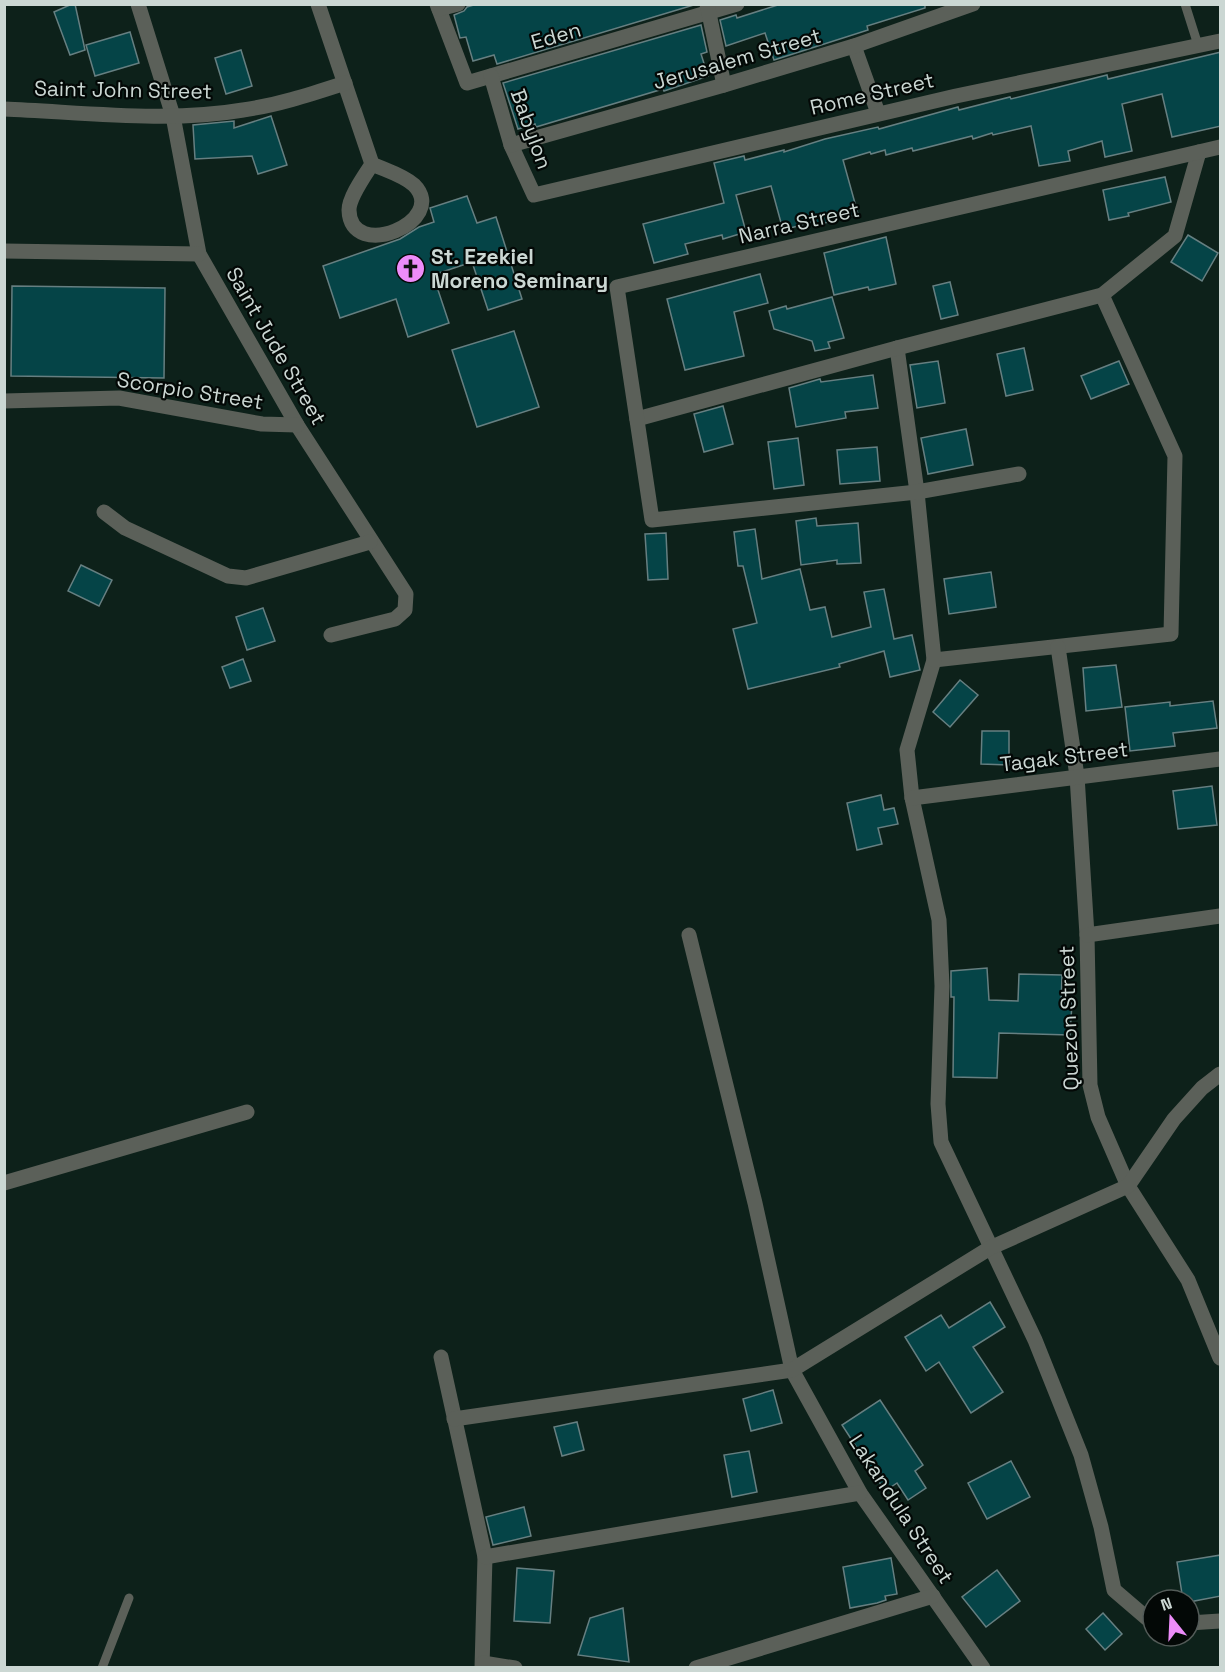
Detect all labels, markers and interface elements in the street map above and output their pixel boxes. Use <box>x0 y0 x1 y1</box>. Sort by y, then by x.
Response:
street label: Eden <box>528 16 584 55</box>
street label: Jerusalem Street <box>650 22 824 95</box>
street label: Rome Street <box>807 66 936 121</box>
street label: Saint John Street <box>34 74 212 105</box>
street label: Babylon <box>505 85 558 173</box>
street label: Narra Street <box>736 196 862 250</box>
place label: St. Ezekiel Moreno Seminary <box>431 243 608 294</box>
church icon: St. Ezekiel Moreno Seminary <box>394 253 426 285</box>
street label: Saint Jude Street <box>220 262 333 430</box>
street label: Scorpio Street <box>115 366 265 415</box>
street label: Tagak Street <box>998 735 1129 778</box>
street label: Quezon Street <box>1052 945 1085 1091</box>
street label: Lakandula Street <box>843 1429 960 1589</box>
north arrow <box>1141 1588 1201 1648</box>
text: N <box>1158 1593 1175 1616</box>

